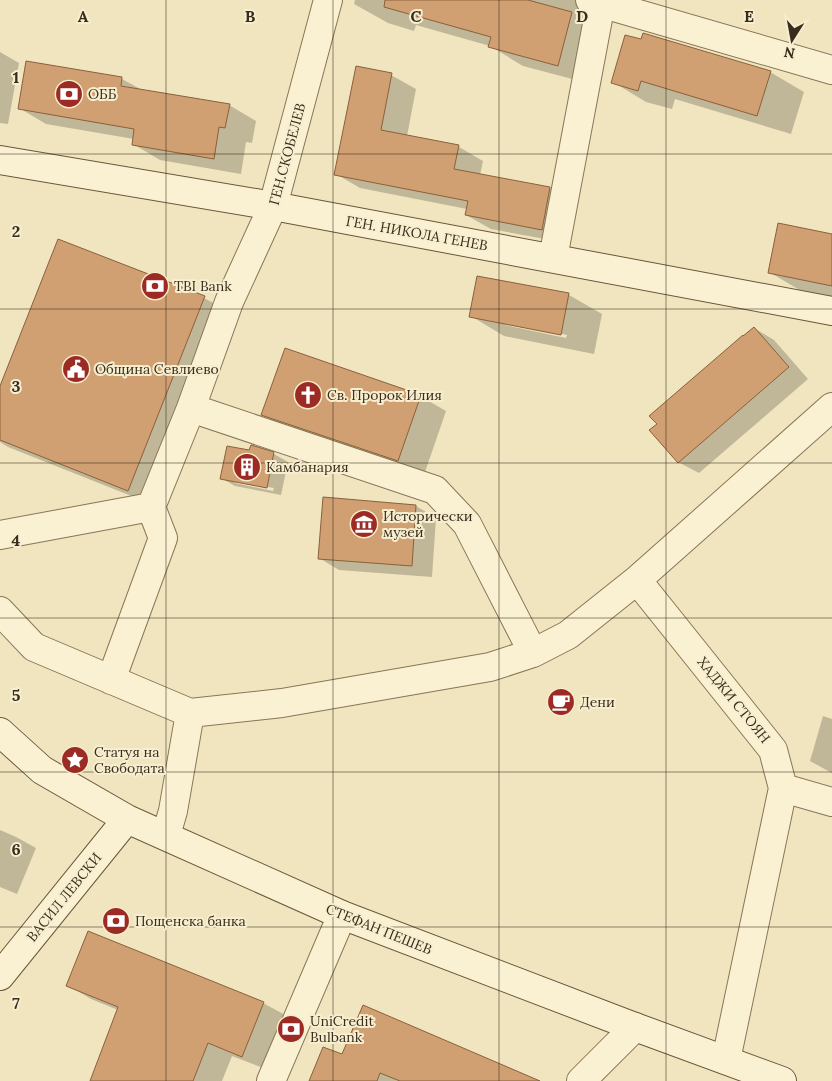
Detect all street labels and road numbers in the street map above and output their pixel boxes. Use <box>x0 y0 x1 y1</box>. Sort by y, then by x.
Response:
street label: ГЕН.СКОБЕЛЕВ <box>265 101 309 207</box>
street label: ГЕН. НИКОЛА ГЕНЕВ <box>345 212 490 254</box>
street label: ХАДЖИ СТОЯН <box>694 653 774 747</box>
street label: ВАСИЛ ЛЕВСКИ <box>23 849 105 945</box>
street label: СТЕФАН ПЕШЕВ <box>323 899 435 959</box>

